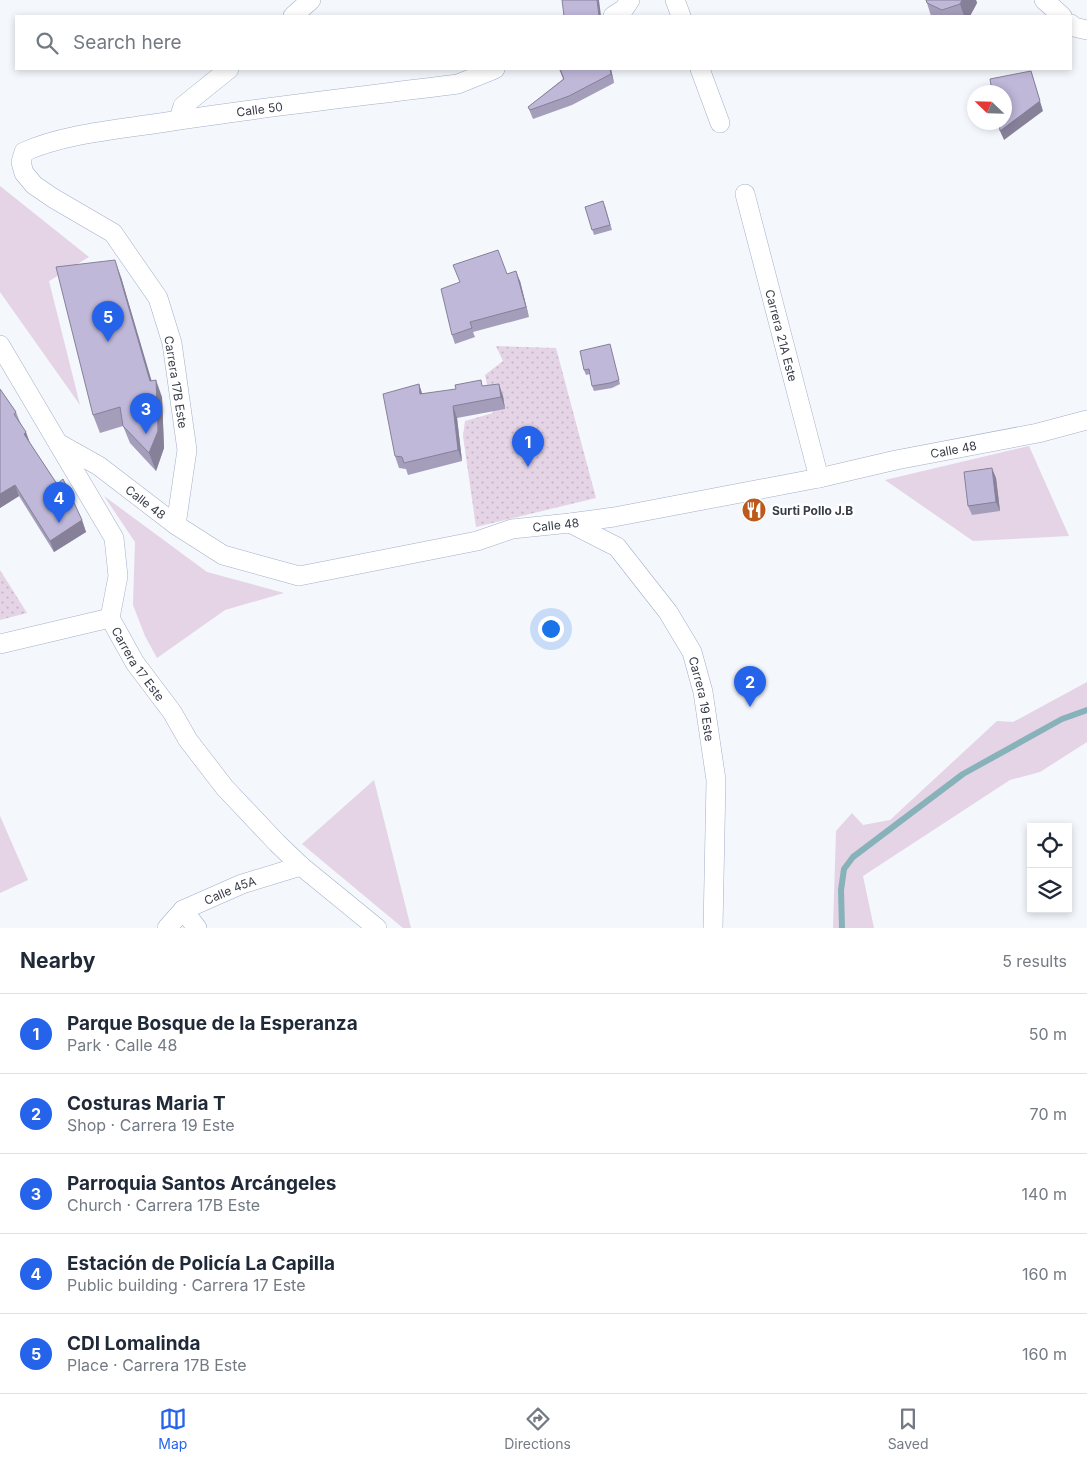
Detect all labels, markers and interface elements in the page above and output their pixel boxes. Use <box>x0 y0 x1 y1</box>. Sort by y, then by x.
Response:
search box <box>15 15 1072 70</box>
icon: search <box>33 29 61 57</box>
text: Search here <box>73 31 182 54</box>
north arrow <box>967 85 1012 130</box>
street label: Calle 50 <box>235 98 284 119</box>
street label: Carrera 21A Este <box>763 288 801 383</box>
pin: 5 <box>92 301 124 342</box>
street label: Carrera 17B Este <box>161 335 191 429</box>
pin: 3 <box>130 393 162 434</box>
pin: 1 <box>512 426 544 467</box>
street label: Calle 48 <box>929 437 978 461</box>
pin: 4 <box>43 482 75 523</box>
street label: Calle 48 <box>123 482 169 522</box>
restaurant icon: Surti Pollo J.B <box>741 497 767 523</box>
place label: Surti Pollo J.B <box>772 503 853 518</box>
street label: Calle 48 <box>532 514 580 534</box>
your location <box>538 616 564 642</box>
street label: Carrera 17 Este <box>109 624 168 704</box>
street label: Carrera 19 Este <box>686 655 718 742</box>
pin: 2 <box>734 666 766 707</box>
map controls <box>1027 823 1072 913</box>
button: locate <box>1027 823 1072 868</box>
button: layers <box>1027 868 1072 913</box>
street label: Calle 45A <box>201 873 258 907</box>
text: Nearby <box>20 948 95 973</box>
text: 5 results <box>1002 951 1067 971</box>
text: Parque Bosque de la Esperanza <box>67 1012 358 1035</box>
text: 1 <box>33 1024 39 1044</box>
text: 50 m <box>1029 1024 1067 1044</box>
text: Park · Calle 48 <box>67 1035 177 1055</box>
text: Costuras Maria T <box>67 1092 226 1115</box>
text: 2 <box>31 1104 41 1124</box>
text: 70 m <box>1030 1104 1067 1124</box>
text: Shop · Carrera 19 Este <box>67 1115 235 1135</box>
text: Parroquia Santos Arcángeles <box>67 1172 336 1195</box>
text: 3 <box>31 1184 41 1204</box>
text: 140 m <box>1022 1184 1067 1204</box>
text: Church · Carrera 17B Este <box>67 1195 260 1215</box>
text: Estación de Policía La Capilla <box>67 1252 335 1275</box>
text: 4 <box>31 1264 41 1284</box>
text: 160 m <box>1022 1264 1067 1284</box>
text: Public building · Carrera 17 Este <box>67 1275 306 1295</box>
text: CDI Lomalinda <box>67 1332 201 1355</box>
text: 5 <box>31 1344 41 1364</box>
text: 160 m <box>1022 1344 1067 1364</box>
text: Place · Carrera 17B Este <box>67 1355 247 1375</box>
tab: Map <box>158 1405 187 1452</box>
tab: Directions <box>504 1405 571 1452</box>
tab: Saved <box>888 1405 929 1452</box>

